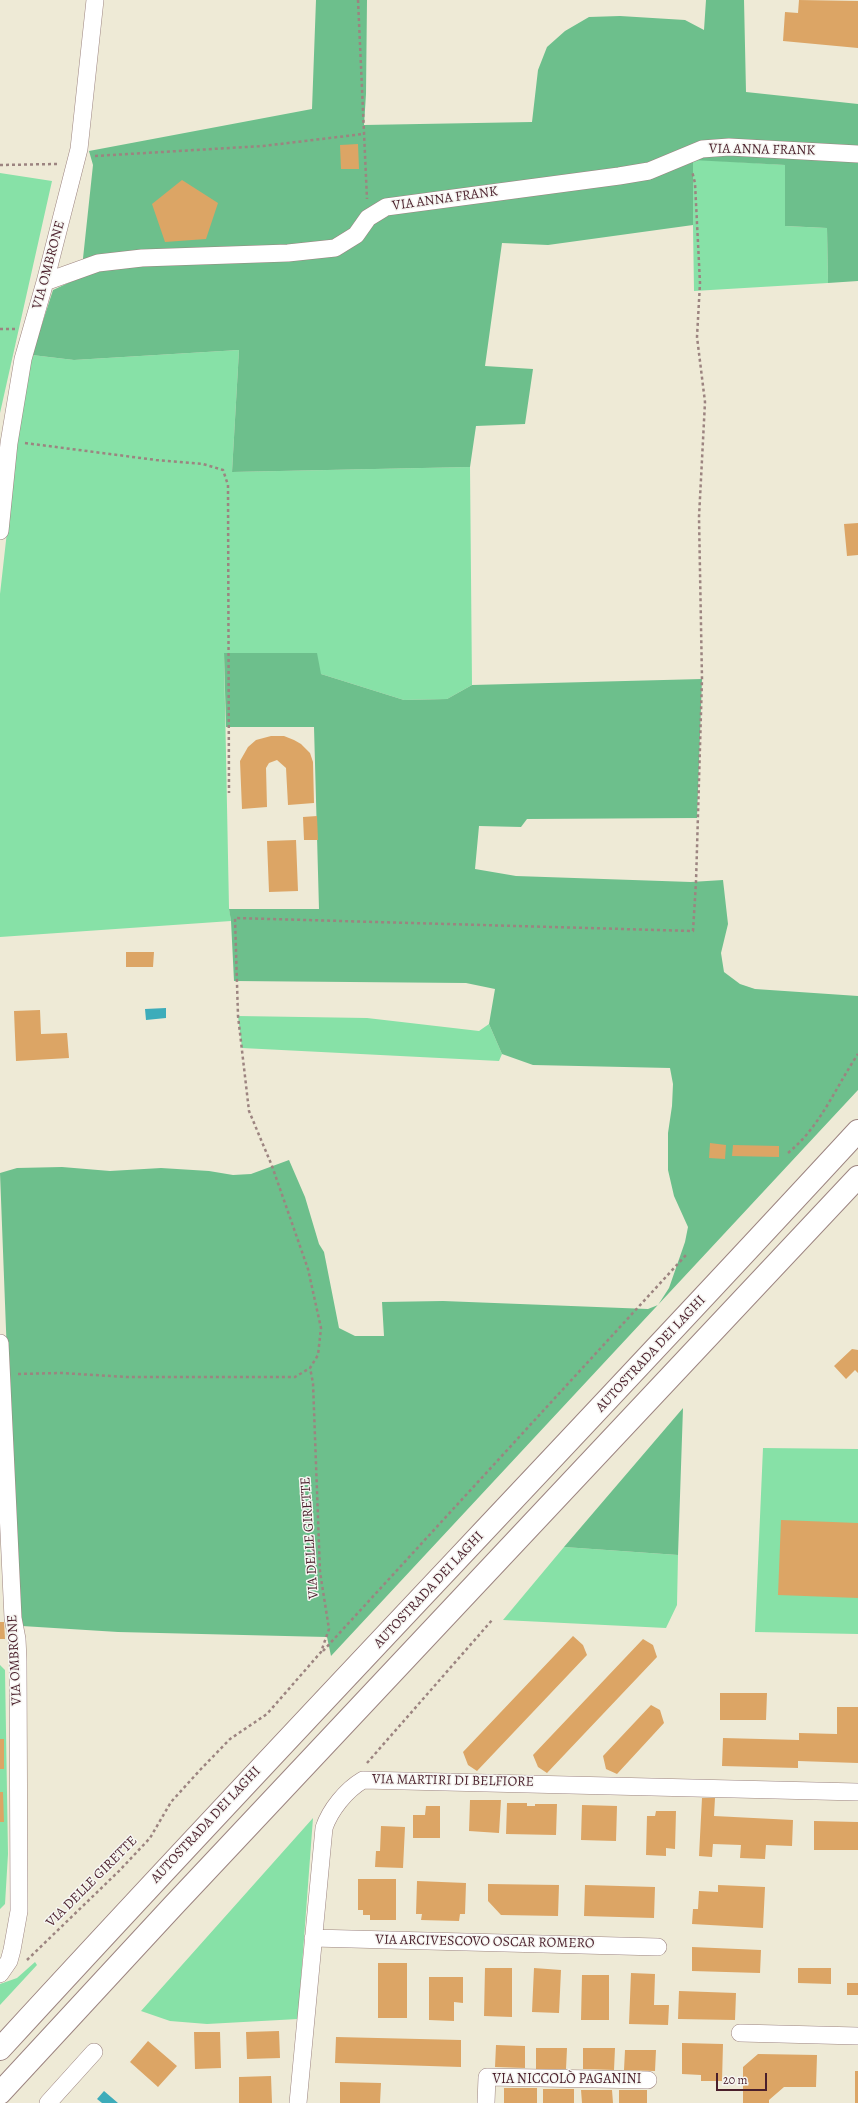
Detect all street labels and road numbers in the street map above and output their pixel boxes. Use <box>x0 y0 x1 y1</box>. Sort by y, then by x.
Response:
street label: VIA ANNA FRANK <box>709 141 815 159</box>
street label: VIA ANNA FRANK <box>391 183 499 215</box>
street label: VIA OMBRONE <box>29 219 69 311</box>
street label: AUTOSTRADA DEI LAGHI <box>592 1292 710 1416</box>
street label: VIA DELLE GIRETTE <box>297 1477 323 1599</box>
street label: AUTOSTRADA DEI LAGHI <box>370 1528 488 1652</box>
street label: VIA OMBRONE <box>4 1614 26 1706</box>
street label: AUTOSTRADA DEI LAGHI <box>147 1763 265 1887</box>
street label: VIA MARTIRI DI BELFIORE <box>372 1771 534 1791</box>
street label: VIA DELLE GIRETTE <box>43 1833 141 1931</box>
street label: VIA ARCIVESCOVO OSCAR ROMERO <box>375 1932 595 1952</box>
street label: VIA NICCOLÒ PAGANINI <box>492 2072 642 2088</box>

